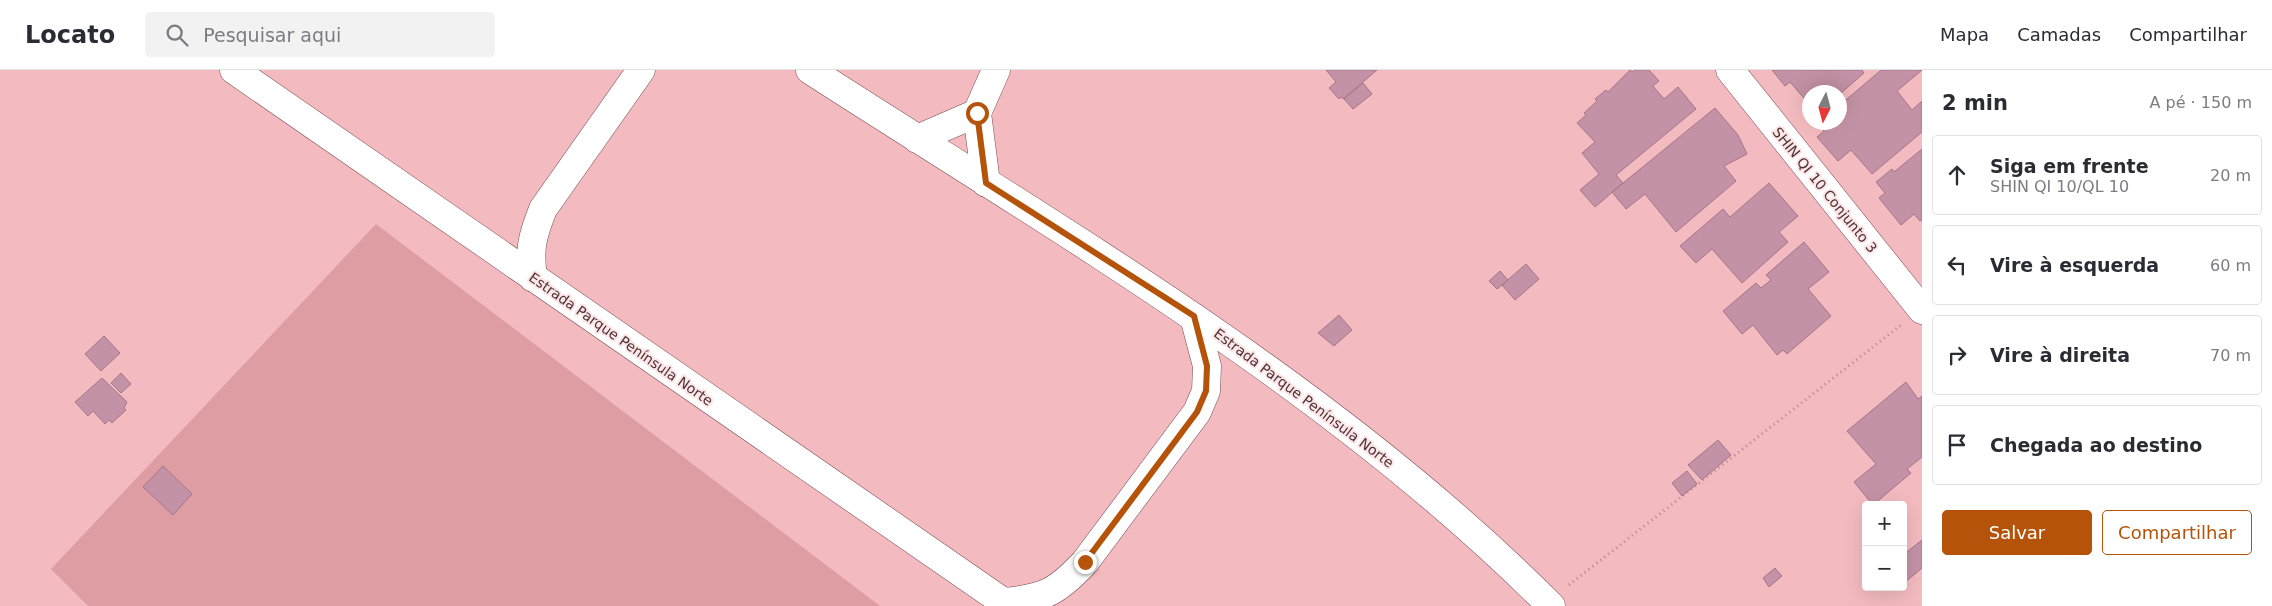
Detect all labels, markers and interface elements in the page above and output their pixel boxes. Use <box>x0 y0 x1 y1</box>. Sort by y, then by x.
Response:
search box <box>145 12 495 57</box>
text: Locato <box>25 21 115 49</box>
icon: search <box>163 21 191 49</box>
text: Pesquisar aqui <box>203 24 341 46</box>
text: Mapa <box>1940 24 1989 45</box>
text: Camadas <box>2017 24 2101 45</box>
text: Compartilhar <box>2129 24 2247 45</box>
north arrow <box>1802 85 1847 130</box>
text: 2 min <box>1942 91 2008 115</box>
text: A pé · 150 m <box>2150 93 2252 112</box>
route start <box>966 102 989 125</box>
street label: SHIN QI 10 Conjunto 3 <box>1770 124 1880 256</box>
text: Siga em frente <box>1990 155 2149 177</box>
icon: ahead <box>1943 161 1971 189</box>
text: 20 m <box>2210 166 2251 185</box>
text: SHIN QI 10/QL 10 <box>1990 177 2129 196</box>
icon: left <box>1943 251 1971 279</box>
text: Vire à esquerda <box>1990 254 2159 276</box>
text: 60 m <box>2210 256 2251 275</box>
street label: Estrada Parque Península Norte <box>526 269 716 409</box>
street label: Estrada Parque Península Norte <box>1211 325 1397 471</box>
icon: right <box>1943 341 1971 369</box>
text: Vire à direita <box>1990 344 2130 366</box>
text: 70 m <box>2210 346 2251 365</box>
icon: arrive <box>1943 431 1971 459</box>
text: Chegada ao destino <box>1990 434 2202 456</box>
map controls <box>1862 501 1907 591</box>
button: + <box>1862 501 1907 546</box>
button: Salvar <box>1942 510 2092 555</box>
button: Compartilhar <box>2102 510 2252 555</box>
button: − <box>1862 546 1907 591</box>
route end <box>1074 551 1097 574</box>

